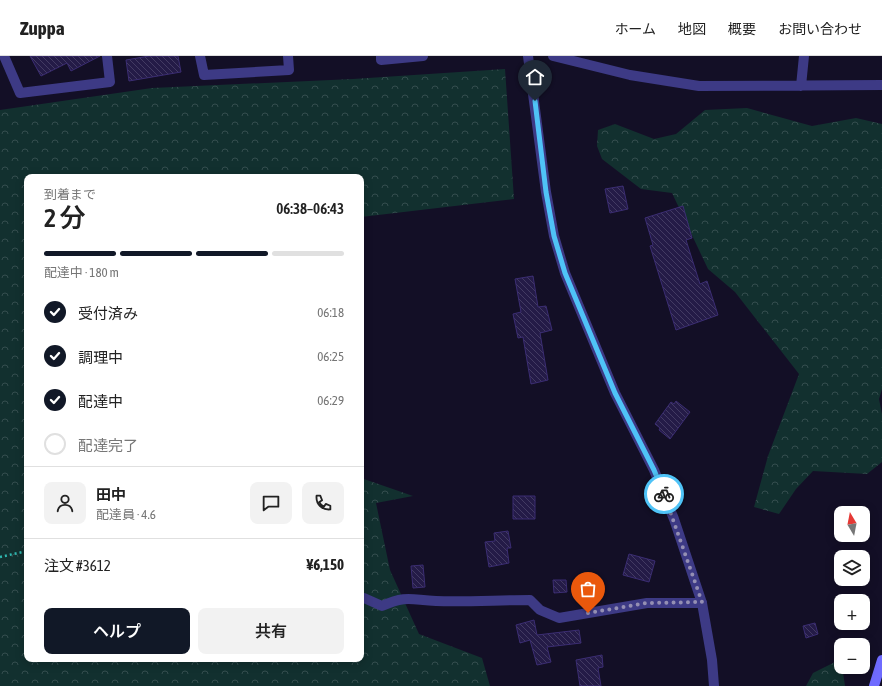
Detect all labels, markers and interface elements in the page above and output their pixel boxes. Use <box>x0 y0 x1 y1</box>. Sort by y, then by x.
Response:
text: Zuppa <box>20 17 65 39</box>
text: ホーム <box>614 21 656 37</box>
text: 地図 <box>678 21 706 37</box>
text: 概要 <box>728 21 756 37</box>
text: お問い合わせ <box>778 21 862 37</box>
pin <box>518 60 552 101</box>
icon: home <box>524 66 546 88</box>
text: 到着まで <box>44 187 96 202</box>
text: 06:38–06:43 <box>276 200 344 217</box>
text: 2 分 <box>44 203 86 233</box>
text: 配達中 · 180 m <box>44 265 119 280</box>
icon: check <box>44 301 66 323</box>
text: 受付済み <box>78 305 138 322</box>
text: 06:18 <box>317 305 344 320</box>
icon: check <box>44 345 66 367</box>
text: 調理中 <box>78 349 123 366</box>
text: 06:25 <box>317 349 344 364</box>
icon: check <box>44 389 66 411</box>
text: 配達中 <box>78 393 123 410</box>
text: 06:29 <box>317 393 344 408</box>
text: 配達完了 <box>78 437 138 454</box>
courier <box>644 474 684 514</box>
button: person <box>44 482 86 524</box>
button: chat <box>250 482 292 524</box>
button: phone <box>302 482 344 524</box>
icon: bike <box>653 483 675 505</box>
text: 田中 <box>96 486 126 503</box>
north arrow <box>834 506 870 542</box>
map controls <box>834 506 870 674</box>
text: 配達員 · 4.6 <box>96 507 156 522</box>
button: layers <box>834 550 870 586</box>
text: ¥6,150 <box>306 556 344 573</box>
text: 注文 #3612 <box>44 557 111 574</box>
pin <box>571 572 605 613</box>
icon: bag <box>577 578 599 600</box>
button: + <box>834 594 870 630</box>
button: ヘルプ <box>44 608 190 654</box>
button: 共有 <box>198 608 344 654</box>
button: − <box>834 638 870 674</box>

